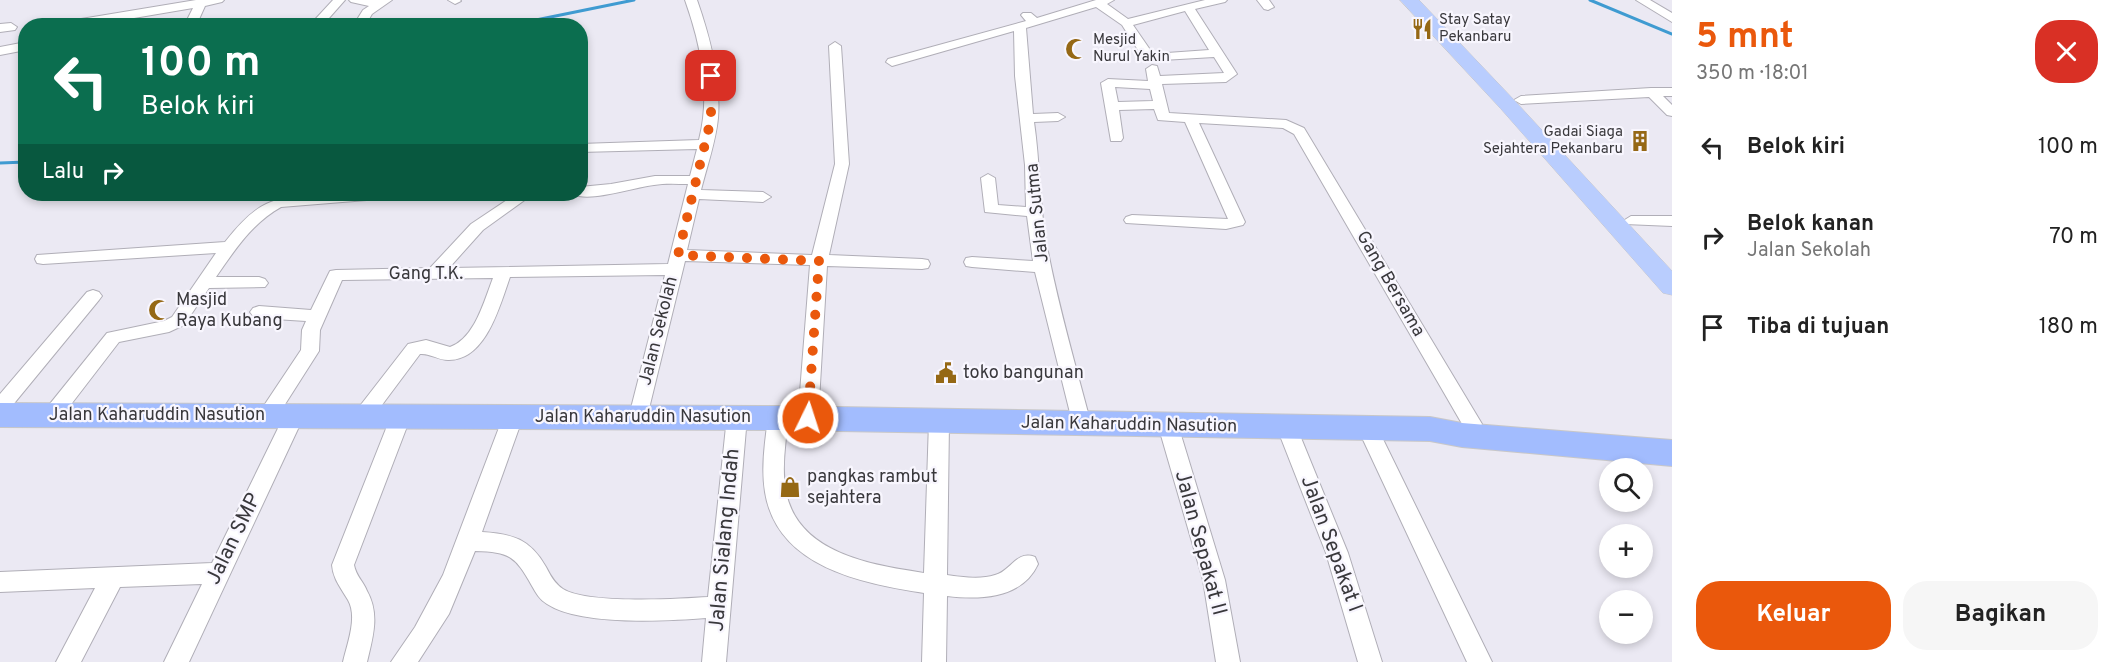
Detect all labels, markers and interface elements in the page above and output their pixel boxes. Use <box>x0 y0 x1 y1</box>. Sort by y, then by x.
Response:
place label: Stay Satay Pekanbaru <box>1439 11 1512 47</box>
text: 5 mnt <box>1696 15 1794 61</box>
restaurant icon: Stay Satay Pekanbaru <box>1410 17 1434 41</box>
button: close <box>2035 20 2098 83</box>
place label: Mesjid Nurul Yakin <box>1093 31 1170 67</box>
mosque icon: Mesjid Nurul Yakin <box>1064 37 1088 61</box>
text: 100 m <box>141 38 260 91</box>
icon: left <box>42 42 120 120</box>
pin <box>685 50 736 101</box>
icon: arrive <box>694 59 727 92</box>
text: 350 m · 18:01 <box>1696 61 1809 87</box>
text: Belok kiri <box>141 90 255 124</box>
place label: Gadai Siaga Sejahtera Pekanbaru <box>1483 123 1623 159</box>
building icon: Gadai Siaga Sejahtera Pekanbaru <box>1628 129 1652 153</box>
icon: left <box>1696 131 1729 164</box>
text: Belok kiri <box>1747 134 1845 161</box>
text: 100 m <box>2038 134 2098 161</box>
icon: right <box>96 156 129 189</box>
text: Lalu <box>42 159 84 186</box>
street label: Jalan Sutma <box>1021 162 1055 264</box>
text: Belok kanan <box>1747 211 1874 238</box>
icon: right <box>1696 221 1729 254</box>
text: 70 m <box>2049 224 2098 251</box>
street label: Gang Bersama <box>1350 227 1430 341</box>
text: Jalan Sekolah <box>1747 238 1871 264</box>
street label: Gang T.K. <box>389 263 463 286</box>
street label: Jalan Sekolah <box>634 274 684 388</box>
place label: Masjid Raya Kubang <box>176 289 283 333</box>
mosque icon: Masjid Raya Kubang <box>147 298 171 322</box>
icon: arrive <box>1696 311 1729 344</box>
text: Tiba di tujuan <box>1747 314 1889 341</box>
text: 180 m <box>2039 314 2098 341</box>
public building icon: toko bangunan <box>934 361 958 385</box>
place label: toko bangunan <box>963 362 1084 385</box>
position arrow <box>776 386 840 450</box>
street label: Jalan Kaharuddin Nasution <box>49 404 265 427</box>
street label: Jalan Kaharuddin Nasution <box>535 406 751 429</box>
street label: Jalan Kaharuddin Nasution <box>1021 412 1237 438</box>
street label: Jalan Sialang Indah <box>704 447 746 633</box>
map controls <box>1599 458 1653 644</box>
button: search <box>1599 458 1653 512</box>
place label: pangkas rambut sejahtera <box>807 466 938 510</box>
street label: Jalan Sepakat II <box>1168 468 1232 618</box>
street label: Jalan Sepakat I <box>1294 472 1368 616</box>
shop icon: pangkas rambut sejahtera <box>778 475 802 499</box>
street label: Jalan SMP <box>200 489 268 589</box>
button: + <box>1599 524 1653 578</box>
button: Keluar <box>1696 581 1891 650</box>
button: Bagikan <box>1903 581 2098 650</box>
button: − <box>1599 590 1653 644</box>

